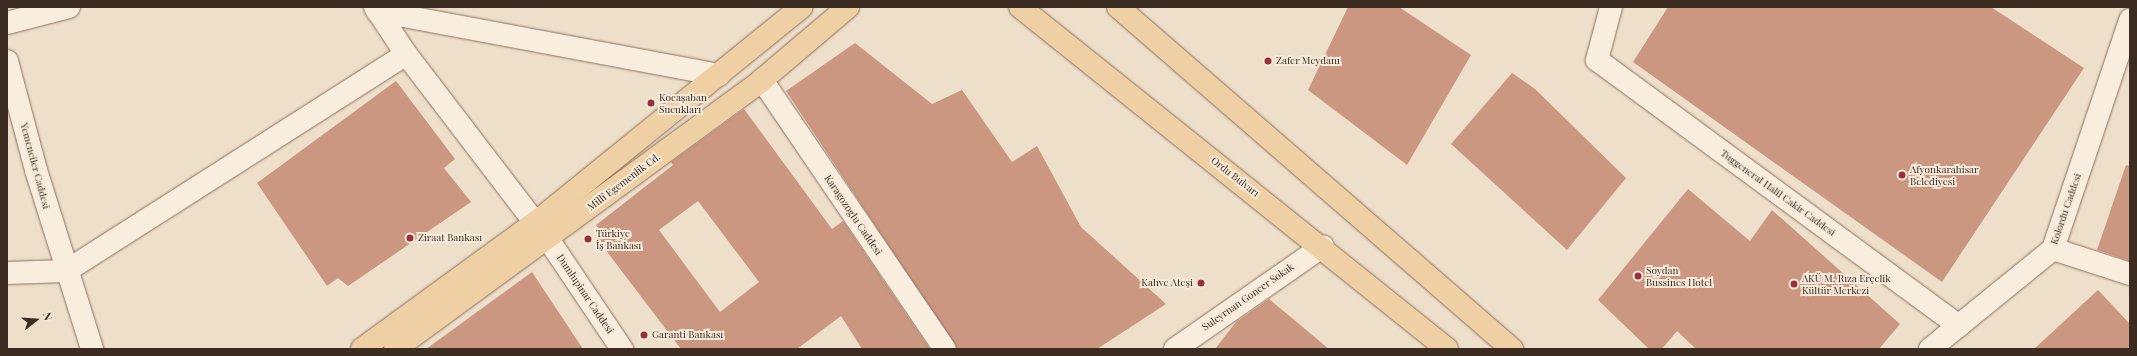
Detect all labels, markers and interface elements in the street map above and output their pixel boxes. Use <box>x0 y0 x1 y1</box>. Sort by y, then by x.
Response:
place label: Zafer Meydanı <box>1276 55 1340 67</box>
marker: Zafer Meydanı <box>1263 56 1273 66</box>
place label: Kocaşaban Sucukları <box>659 91 707 114</box>
marker: Kocaşaban Sucukları <box>646 98 656 108</box>
street label: Yemenciler Caddesi <box>18 122 52 210</box>
street label: Tuggeneral Halil Cakir Caddesi <box>1718 147 1838 239</box>
street label: Millî Egemenlik Cd. <box>585 151 663 213</box>
street label: Ordu Bulvarı <box>1209 154 1261 200</box>
place label: Afyonkarahisar Belediyesi <box>1910 163 1979 186</box>
marker: Afyonkarahisar Belediyesi <box>1897 170 1907 180</box>
street label: Kolordu Caddesi <box>2048 172 2084 246</box>
street label: Karagozoglu Caddesi <box>822 173 884 257</box>
place label: Türkiye İş Bankası <box>596 227 641 250</box>
place label: Ziraat Bankası <box>418 232 482 244</box>
marker: Ziraat Bankası <box>405 233 415 243</box>
marker: Türkiye İş Bankası <box>583 234 593 244</box>
street label: Dumlupinar Caddesi <box>554 252 616 336</box>
street label: Suleyrnan Goncer Sokak <box>1200 261 1296 333</box>
place label: Soydan Bussines Hotel <box>1646 264 1712 288</box>
marker: Soydan Bussines Hotel <box>1633 271 1643 281</box>
place label: AKÜ M. Rıza Erçelik Kültür Merkezi <box>1802 272 1891 296</box>
place label: Kahve Ateşi <box>1141 277 1193 289</box>
marker: Kahve Ateşi <box>1196 278 1206 288</box>
marker: AKÜ M. Rıza Erçelik Kültür Merkezi <box>1789 279 1799 289</box>
north arrow <box>16 300 56 340</box>
text: N <box>40 310 56 322</box>
place label: Garanti Bankası <box>652 329 723 341</box>
marker: Garanti Bankası <box>639 330 649 340</box>

